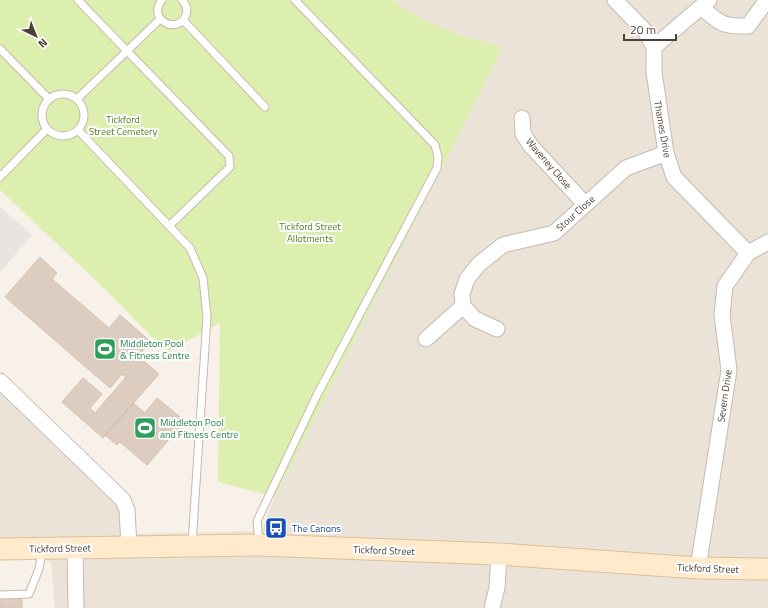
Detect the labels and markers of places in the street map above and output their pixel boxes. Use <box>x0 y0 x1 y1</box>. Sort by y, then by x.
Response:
sports icon: Middleton Pool & Fitness Centre <box>92 336 118 362</box>
place label: Middleton Pool & Fitness Centre <box>120 336 190 363</box>
sports icon: Middleton Pool and Fitness Centre <box>132 415 158 441</box>
place label: Middleton Pool and Fitness Centre <box>160 415 238 442</box>
bus stop icon: The Canons <box>263 515 289 541</box>
place label: The Canons <box>292 521 341 536</box>

